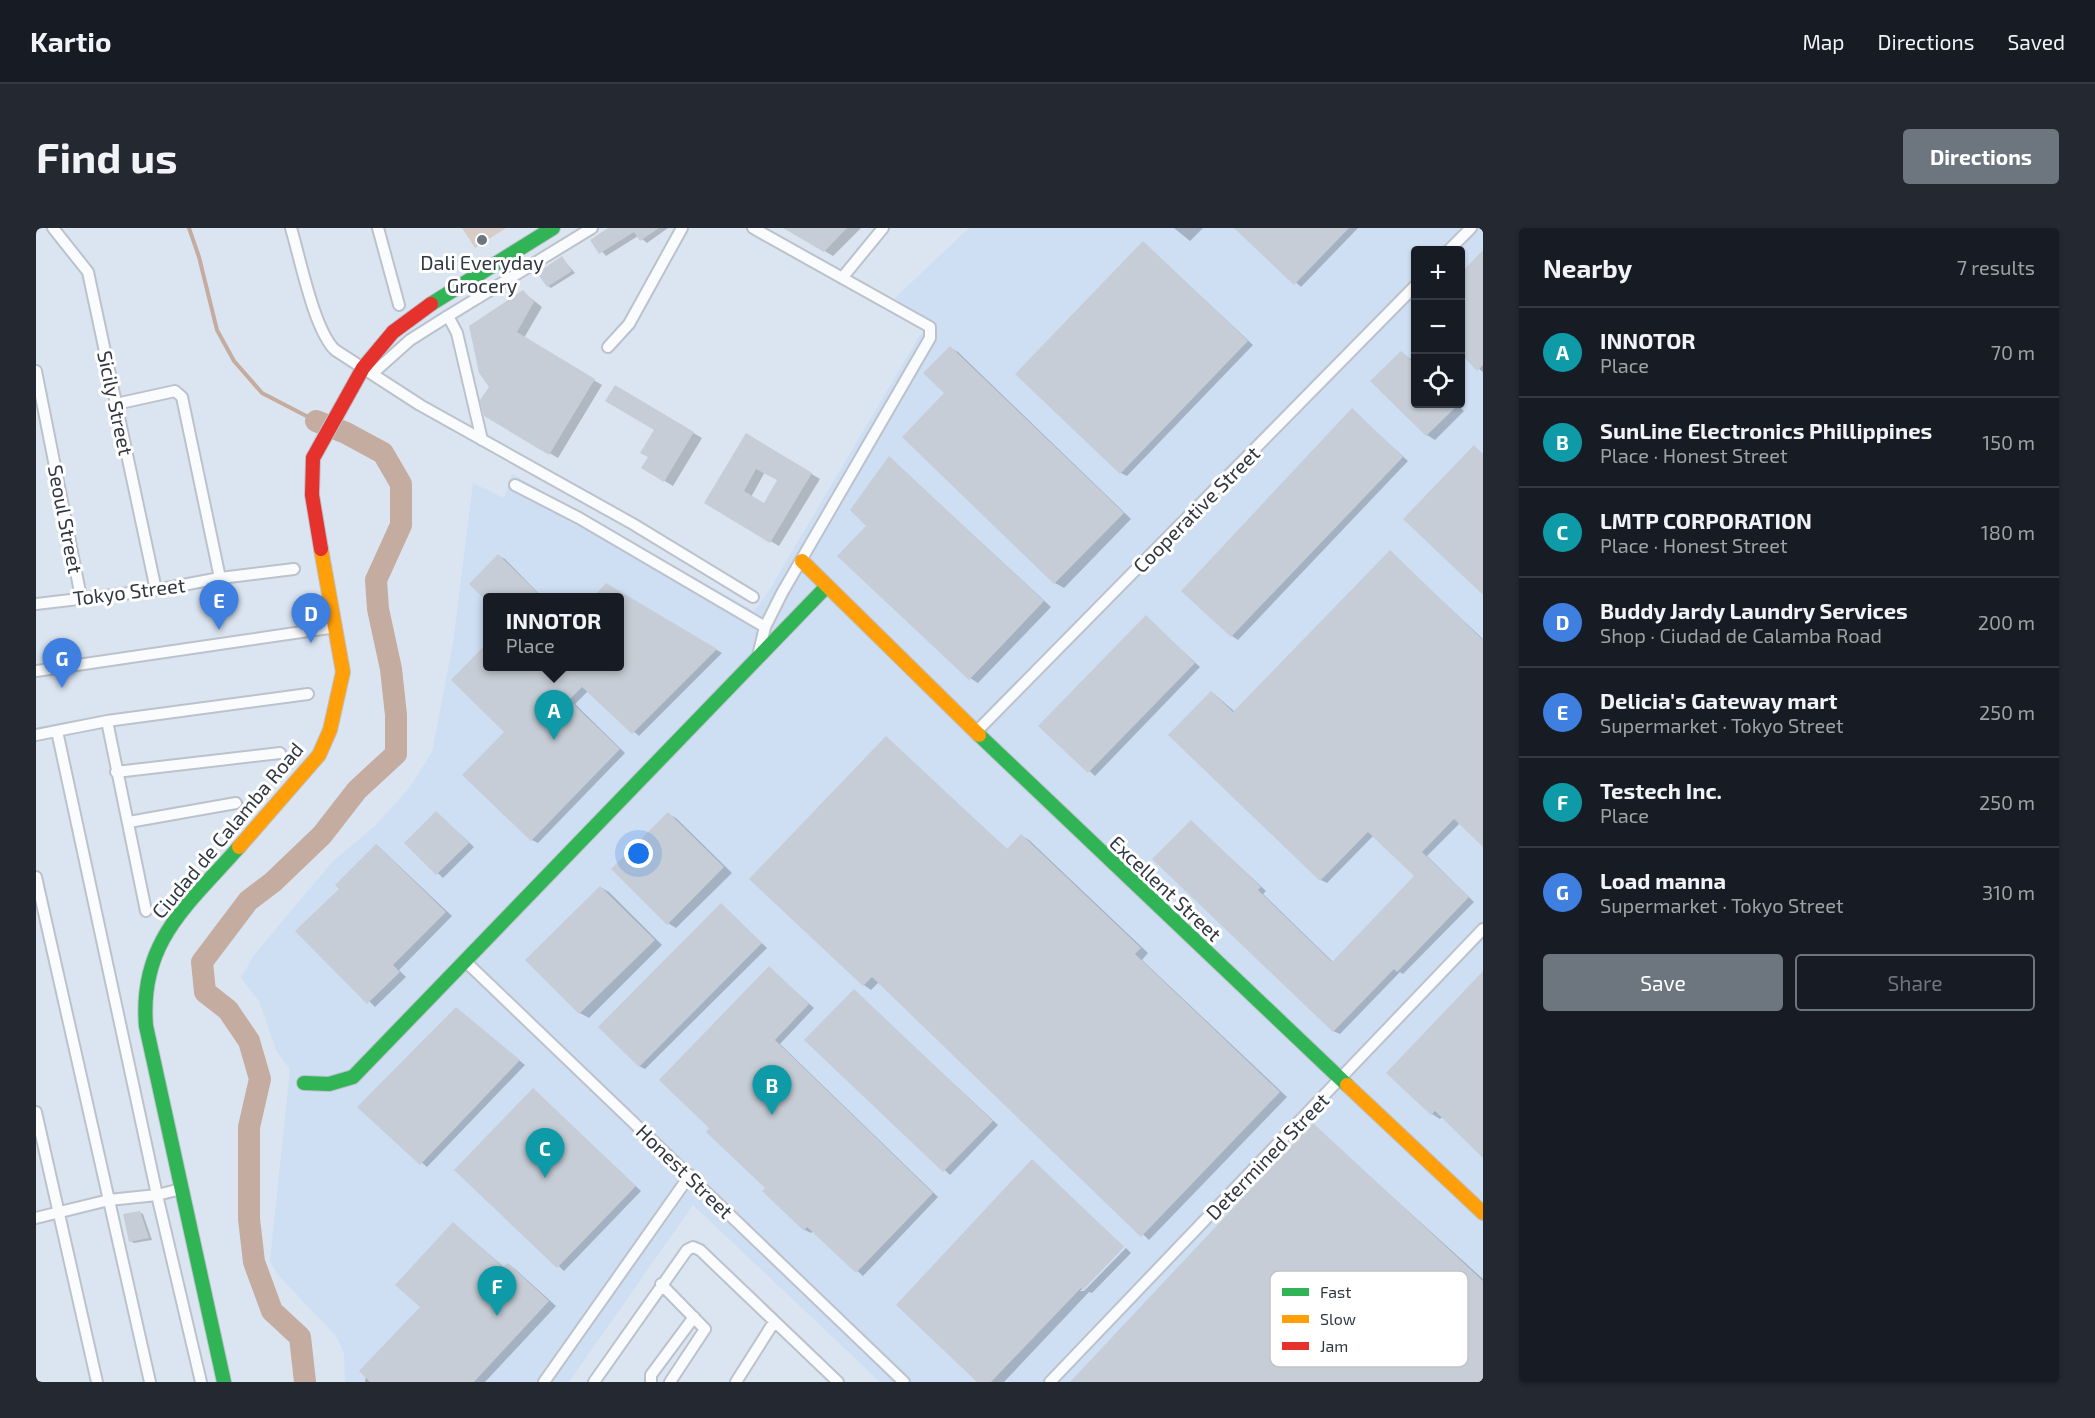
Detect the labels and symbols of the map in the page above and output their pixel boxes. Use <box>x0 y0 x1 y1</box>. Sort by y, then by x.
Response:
marker: Dali Everyday Grocery <box>475 233 489 247</box>
place label: Dali Everyday Grocery <box>420 250 544 297</box>
street label: Sicily Street <box>93 348 139 458</box>
street label: Cooperative Street <box>1128 440 1265 577</box>
street label: Seoul Street <box>44 463 88 576</box>
street label: Tokyo Street <box>72 572 187 610</box>
pin: E <box>200 580 238 630</box>
pin: D <box>292 594 330 643</box>
pin: G <box>42 638 82 688</box>
pin: A <box>534 690 574 740</box>
street label: Ciudad de Calamba Road <box>146 737 308 923</box>
street label: Excellent Street <box>1105 830 1227 946</box>
your location <box>624 839 653 868</box>
pin: B <box>752 1066 792 1115</box>
street label: Determined Street <box>1200 1087 1334 1224</box>
street label: Honest Street <box>632 1119 739 1223</box>
pin: C <box>526 1128 564 1178</box>
pin: F <box>478 1266 516 1316</box>
legend <box>1270 1271 1468 1367</box>
text: Fast <box>1320 1282 1351 1301</box>
text: Slow <box>1320 1309 1356 1328</box>
text: Jam <box>1320 1336 1348 1355</box>

